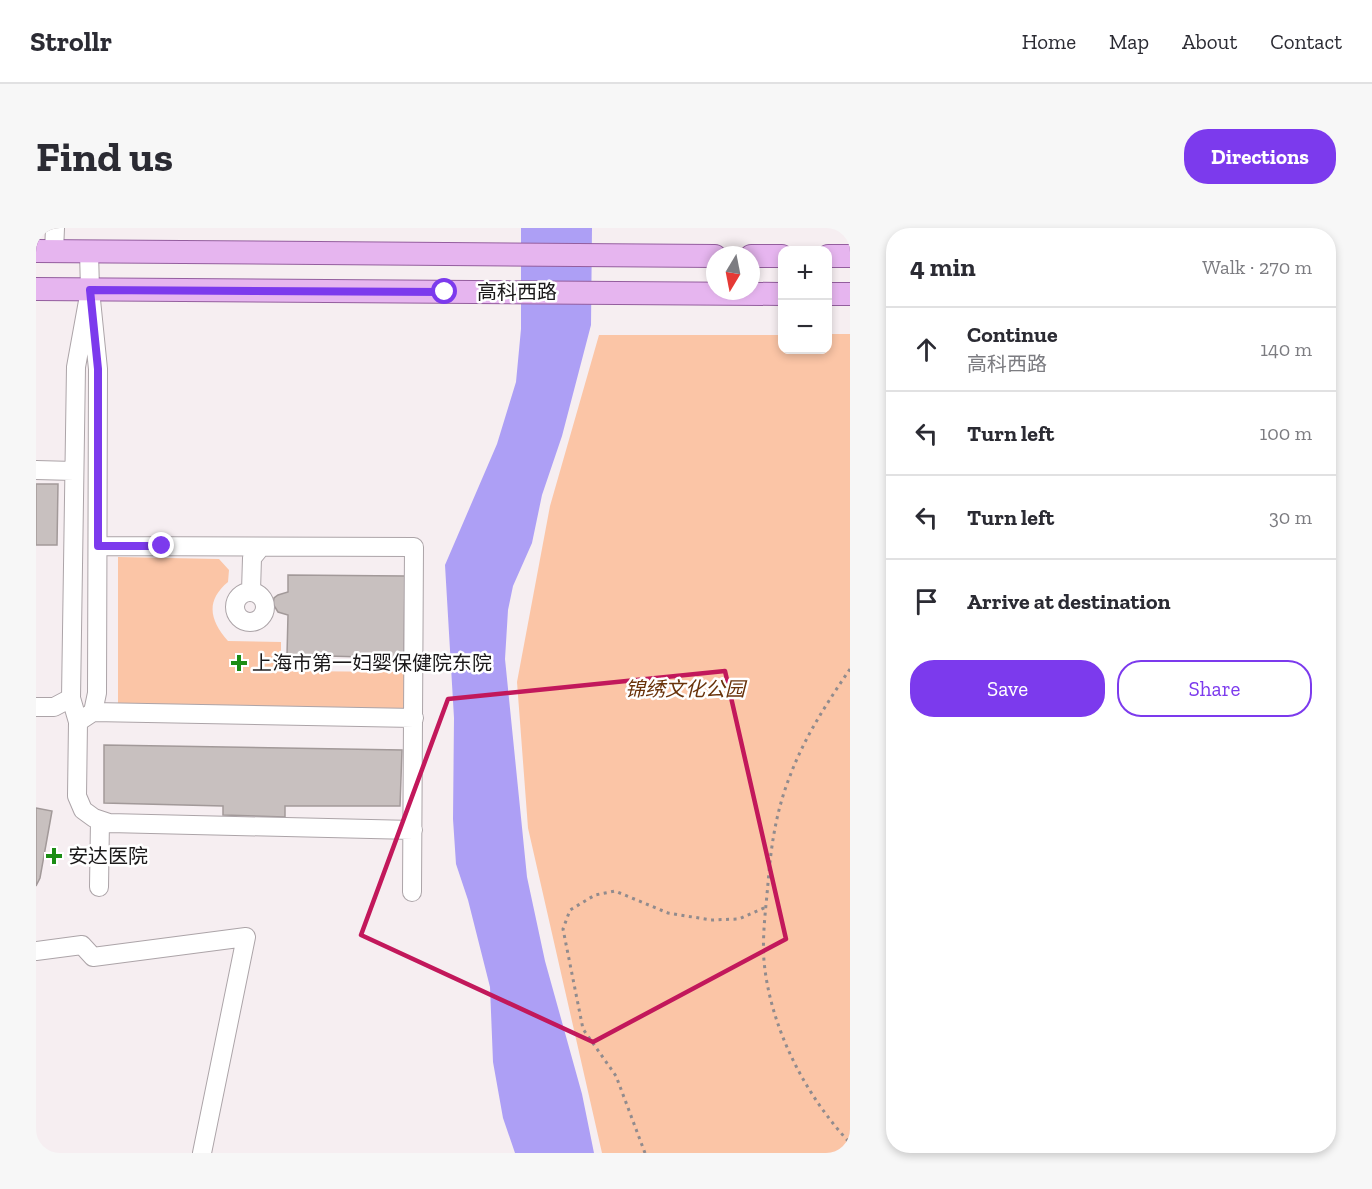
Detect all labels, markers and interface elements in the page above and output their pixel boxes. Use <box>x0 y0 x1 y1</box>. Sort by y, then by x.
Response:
text: Strollr <box>30 25 112 58</box>
text: Home <box>1022 29 1076 54</box>
text: Map <box>1109 29 1149 54</box>
text: About <box>1182 29 1237 54</box>
text: Contact <box>1270 29 1342 54</box>
button: Directions <box>1184 129 1336 184</box>
text: Find us <box>36 131 173 182</box>
north arrow <box>706 246 760 300</box>
map controls <box>778 246 832 354</box>
button: + <box>778 246 832 300</box>
text: 4 min <box>910 251 976 283</box>
text: Walk · 270 m <box>1202 255 1312 279</box>
route start <box>431 278 457 304</box>
street label: 高科西路 <box>477 280 557 304</box>
button: − <box>778 300 832 354</box>
text: Continue <box>967 321 1058 348</box>
icon: ahead <box>910 333 943 366</box>
text: 140 m <box>1260 337 1312 361</box>
text: 高科西路 <box>967 352 1047 376</box>
icon: left <box>910 417 943 450</box>
text: Turn left <box>967 420 1054 447</box>
text: 100 m <box>1259 421 1312 445</box>
icon: left <box>910 501 943 534</box>
text: Turn left <box>967 504 1054 531</box>
text: 30 m <box>1269 505 1312 529</box>
route end <box>148 532 174 558</box>
icon: arrive <box>910 585 943 618</box>
text: Arrive at destination <box>967 588 1170 615</box>
place label: 上海市第一妇婴保健院东院 <box>252 651 492 675</box>
marker: 上海市第一妇婴保健院东院 <box>230 654 248 672</box>
button: Save <box>910 660 1105 717</box>
button: Share <box>1117 660 1312 717</box>
park label: 锦绣文化公园 <box>625 677 748 701</box>
place label: 安达医院 <box>68 844 148 868</box>
marker: 安达医院 <box>45 847 63 865</box>

